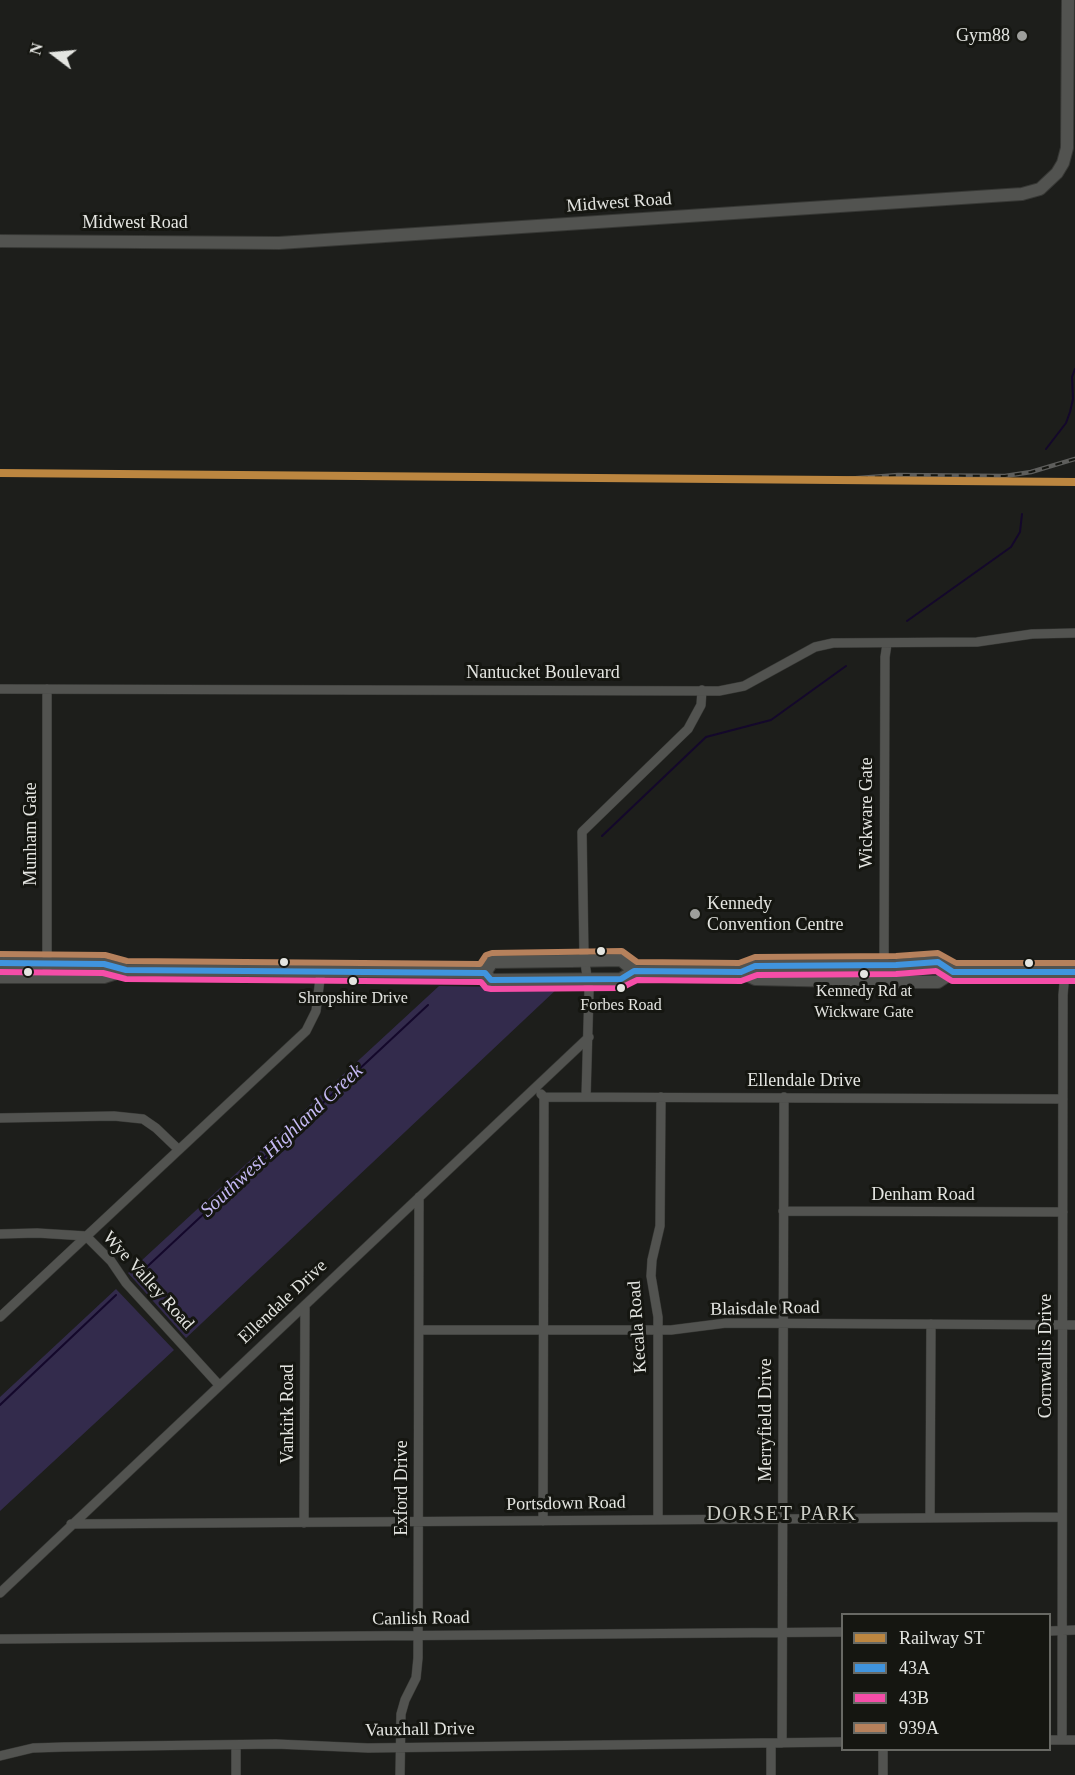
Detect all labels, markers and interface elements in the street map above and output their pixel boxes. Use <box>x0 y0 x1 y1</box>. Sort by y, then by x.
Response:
north arrow <box>24 24 84 84</box>
place label: Gym88 <box>956 25 1010 47</box>
marker: Gym88 <box>1015 29 1029 43</box>
text: N <box>26 41 46 57</box>
street label: Midwest Road <box>566 189 672 217</box>
street label: Midwest Road <box>82 212 188 234</box>
street label: Nantucket Boulevard <box>466 662 620 684</box>
street label: Wickware Gate <box>856 757 878 869</box>
street label: Munham Gate <box>20 782 42 886</box>
place label: Kennedy Convention Centre <box>707 893 843 936</box>
marker: Kennedy Convention Centre <box>688 907 702 921</box>
unlabelled marker <box>595 945 607 957</box>
unlabelled marker <box>278 956 290 968</box>
unlabelled marker <box>1023 957 1035 969</box>
unlabelled marker <box>22 966 34 978</box>
marker: Kennedy Rd at Wickware Gate <box>858 968 870 980</box>
marker: Shropshire Drive <box>347 975 359 987</box>
marker: Forbes Road <box>615 982 627 994</box>
place label: Kennedy Rd at Wickware Gate <box>814 982 914 1020</box>
place label: Shropshire Drive <box>298 989 408 1009</box>
place label: Forbes Road <box>580 996 662 1016</box>
water label: Southwest Highland Creek <box>196 1059 368 1223</box>
street label: Ellendale Drive <box>747 1070 861 1092</box>
street label: Denham Road <box>871 1184 975 1206</box>
street label: Wye Valley Road <box>98 1227 198 1335</box>
street label: Ellendale Drive <box>234 1255 332 1349</box>
street label: Kecala Road <box>624 1280 652 1374</box>
street label: Cornwallis Drive <box>1035 1294 1057 1418</box>
street label: Blaisdale Road <box>710 1297 820 1321</box>
street label: Merryfield Drive <box>755 1358 777 1482</box>
street label: Vankirk Road <box>277 1364 299 1464</box>
street label: Exford Drive <box>391 1440 413 1536</box>
street label: Portsdown Road <box>506 1492 626 1516</box>
district label: DORSET PARK <box>707 1503 857 1527</box>
street label: Canlish Road <box>372 1607 470 1631</box>
legend <box>841 1613 1051 1751</box>
text: Railway ST <box>899 1628 985 1648</box>
text: 43A <box>899 1658 930 1678</box>
text: 43B <box>899 1688 929 1708</box>
street label: Vauxhall Drive <box>365 1718 475 1742</box>
text: 939A <box>899 1718 939 1738</box>

